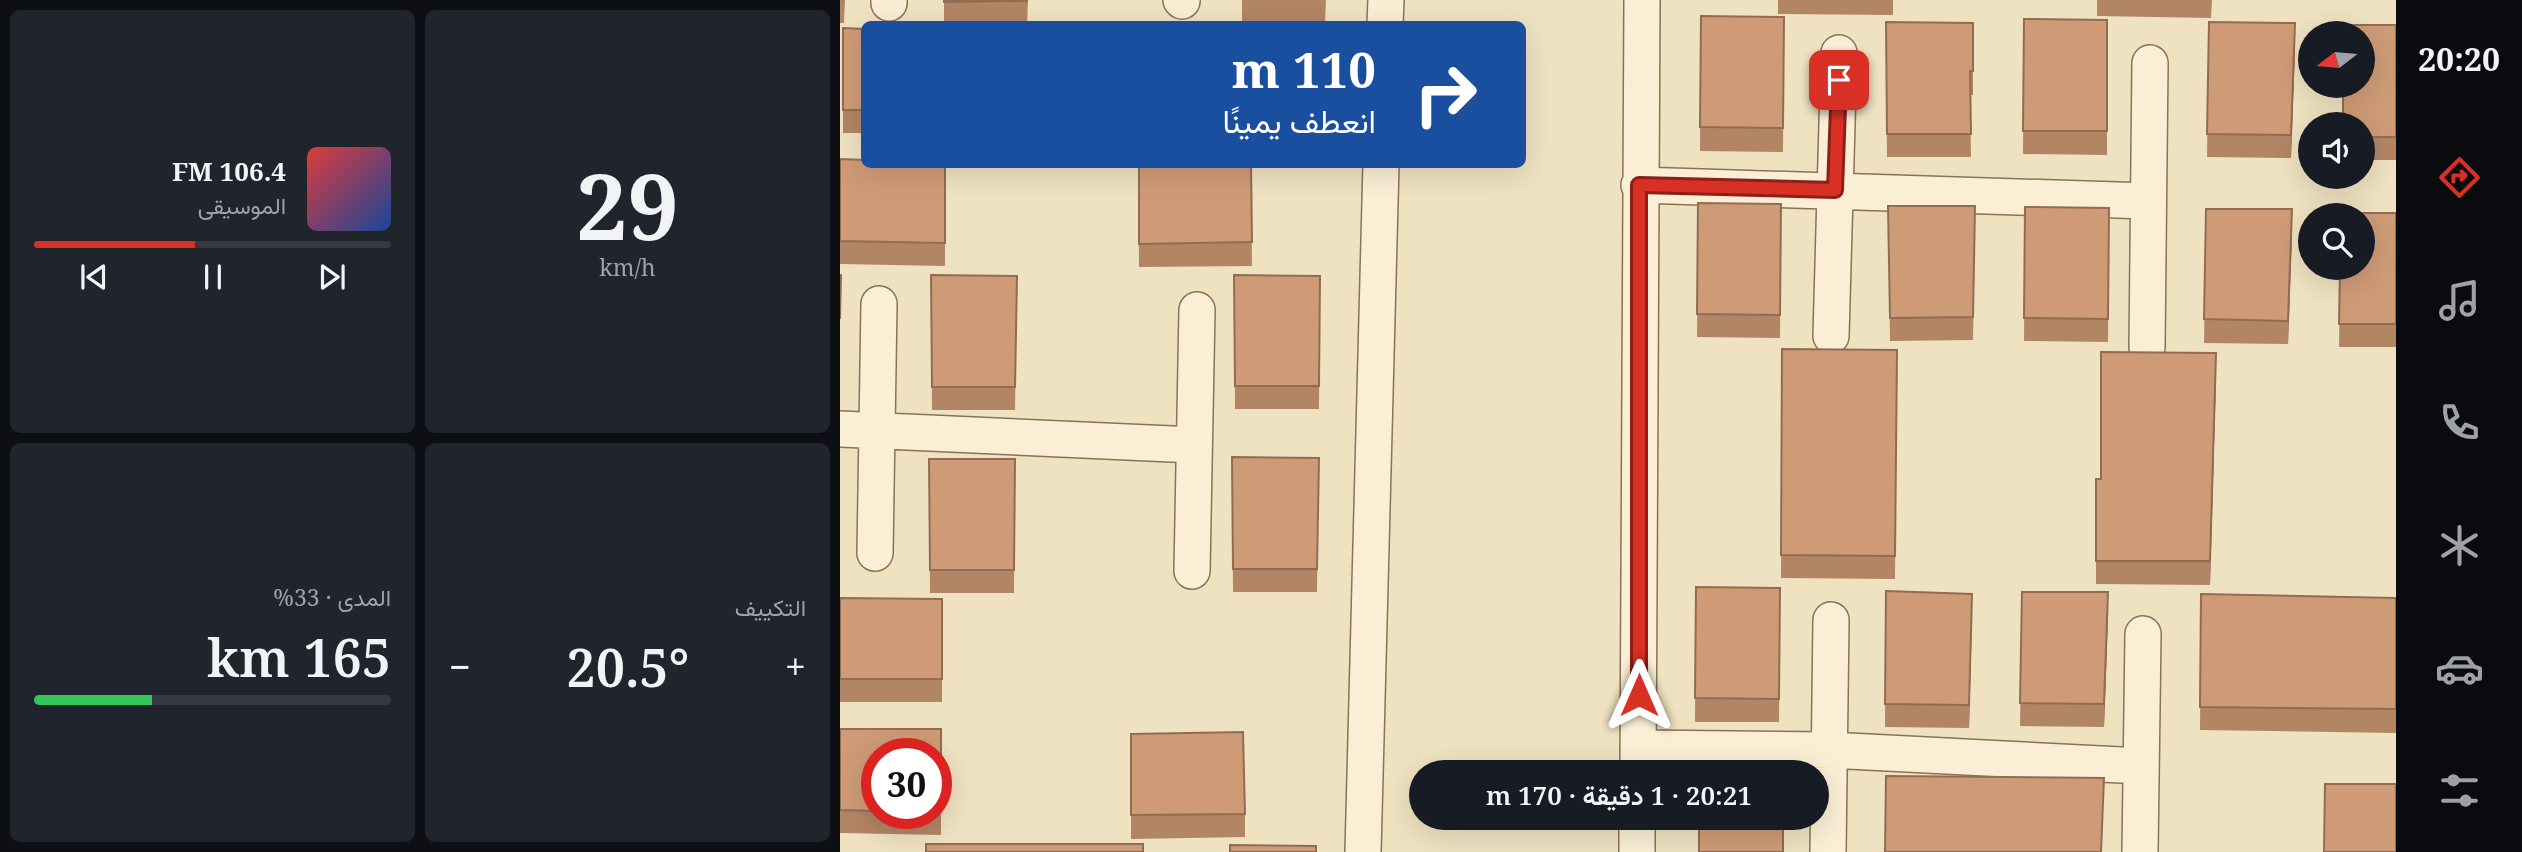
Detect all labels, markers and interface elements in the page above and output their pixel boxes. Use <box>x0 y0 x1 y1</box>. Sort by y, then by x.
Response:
north arrow <box>2298 21 2375 98</box>
map controls <box>2298 21 2375 280</box>
text: 110 m <box>1232 36 1376 102</box>
text: 20:20 <box>2418 37 2500 80</box>
icon: right <box>1400 49 1491 140</box>
pin <box>1809 50 1869 110</box>
icon: arrive <box>1820 61 1858 99</box>
text: انعطف يمينًا <box>1222 99 1376 142</box>
button: sound <box>2298 112 2375 189</box>
text: 29 <box>576 143 679 267</box>
text: 106.4 FM <box>172 153 286 189</box>
icon: directions <box>2435 153 2484 202</box>
text: الموسيقى <box>198 189 286 221</box>
button: search <box>2298 203 2375 280</box>
text: km/h <box>599 251 656 283</box>
icon: previous <box>75 258 113 296</box>
icon: pause <box>194 258 232 296</box>
icon: next <box>313 258 351 296</box>
icon: music <box>2435 276 2484 325</box>
icon: phone <box>2435 398 2484 447</box>
icon: climate <box>2435 521 2484 570</box>
text: المدى · 33% <box>273 581 391 613</box>
text: التكييف <box>735 591 806 623</box>
text: 165 km <box>207 621 391 692</box>
text: 20.5° <box>566 631 689 702</box>
text: − <box>449 640 471 692</box>
text: + <box>785 640 806 692</box>
icon: car <box>2435 644 2484 693</box>
position arrow <box>1602 658 1676 732</box>
speed limit sign: 30 <box>861 738 952 829</box>
icon: filters <box>2435 766 2484 815</box>
text: 20:21 · 1 دقيقة · 170 m <box>1486 777 1752 813</box>

